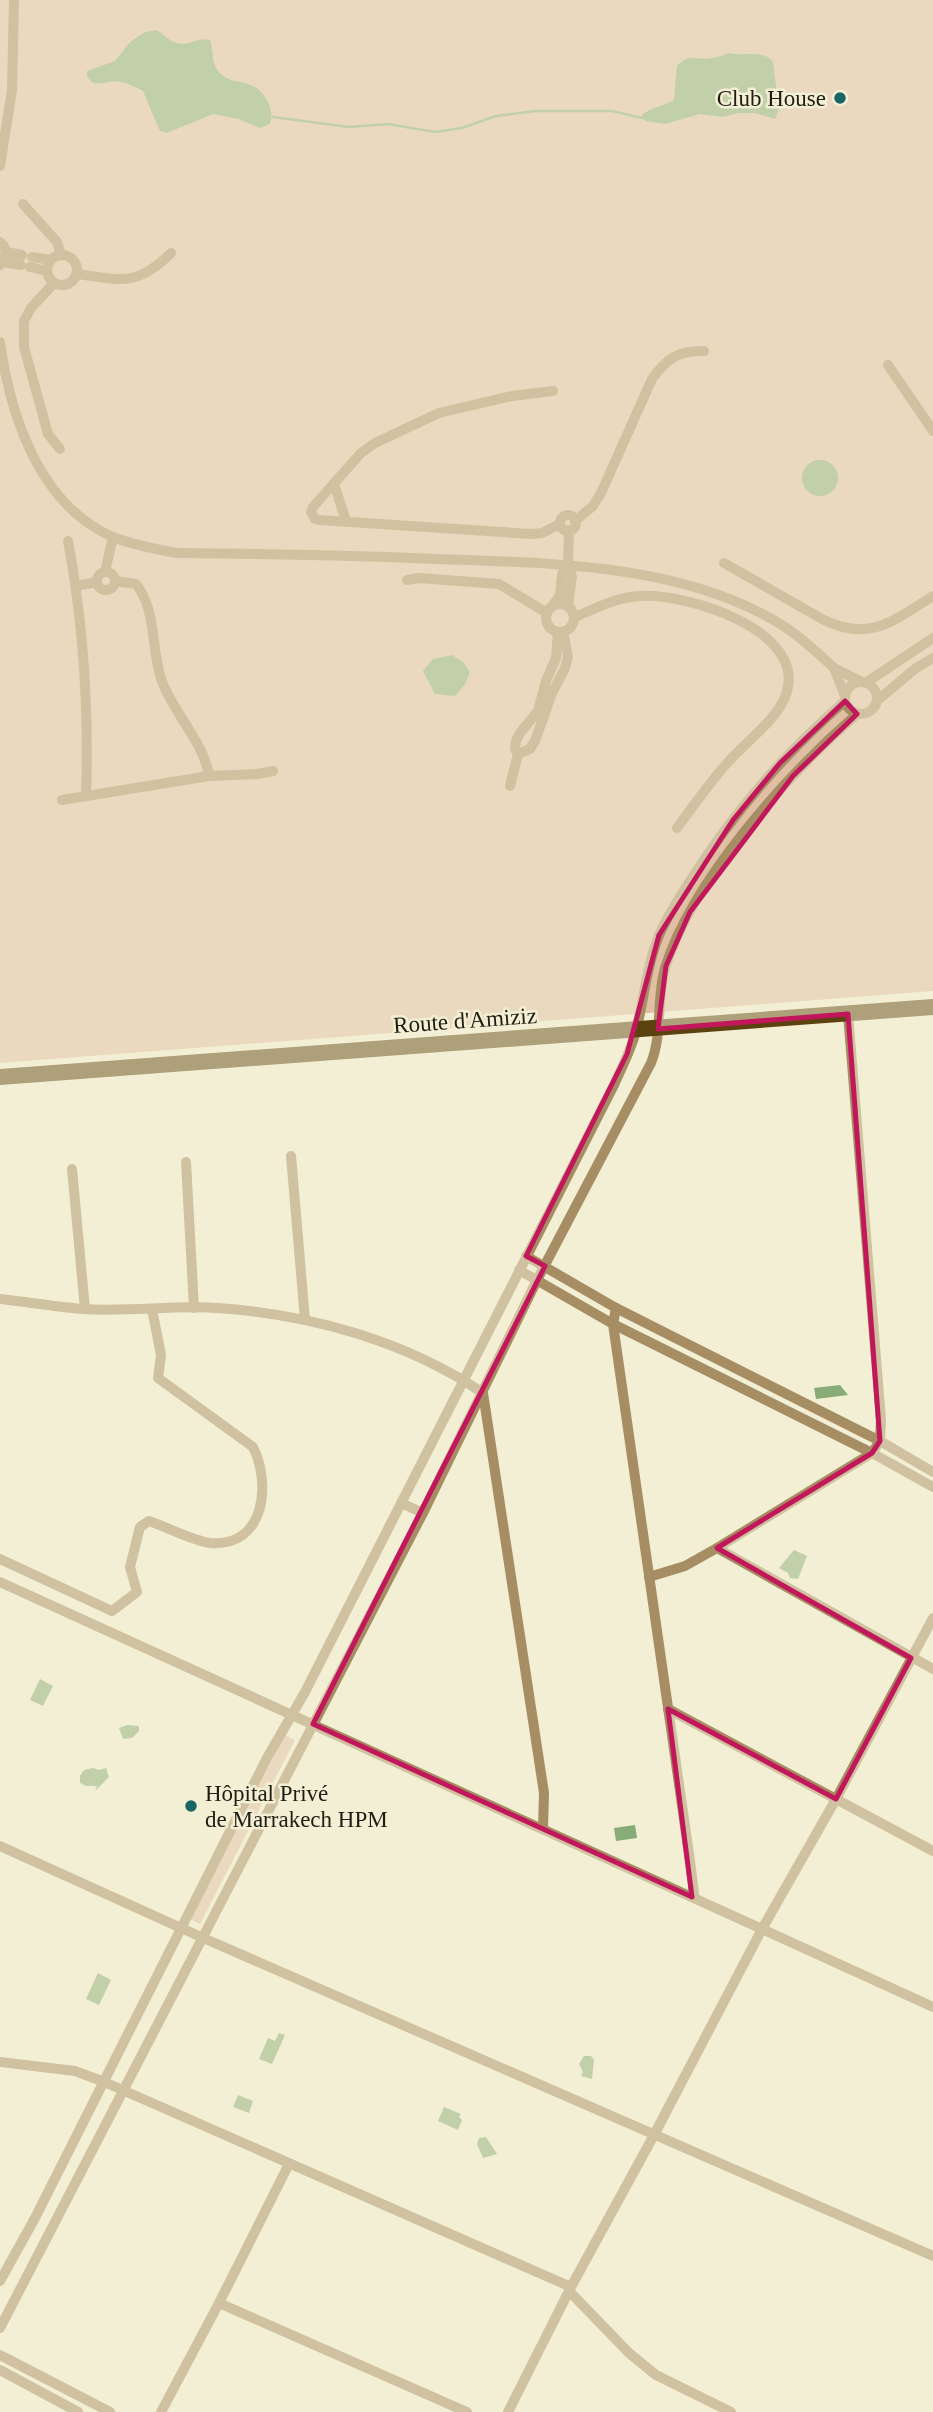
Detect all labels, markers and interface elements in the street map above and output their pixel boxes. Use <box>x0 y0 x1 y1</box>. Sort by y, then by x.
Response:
place label: Club House <box>717 86 826 111</box>
marker: Club House <box>832 90 848 106</box>
street label: Route d'Amiziz <box>392 1003 538 1038</box>
place label: Hôpital Privé de Marrakech HPM <box>205 1781 388 1832</box>
marker: Hôpital Privé de Marrakech HPM <box>183 1798 199 1814</box>

